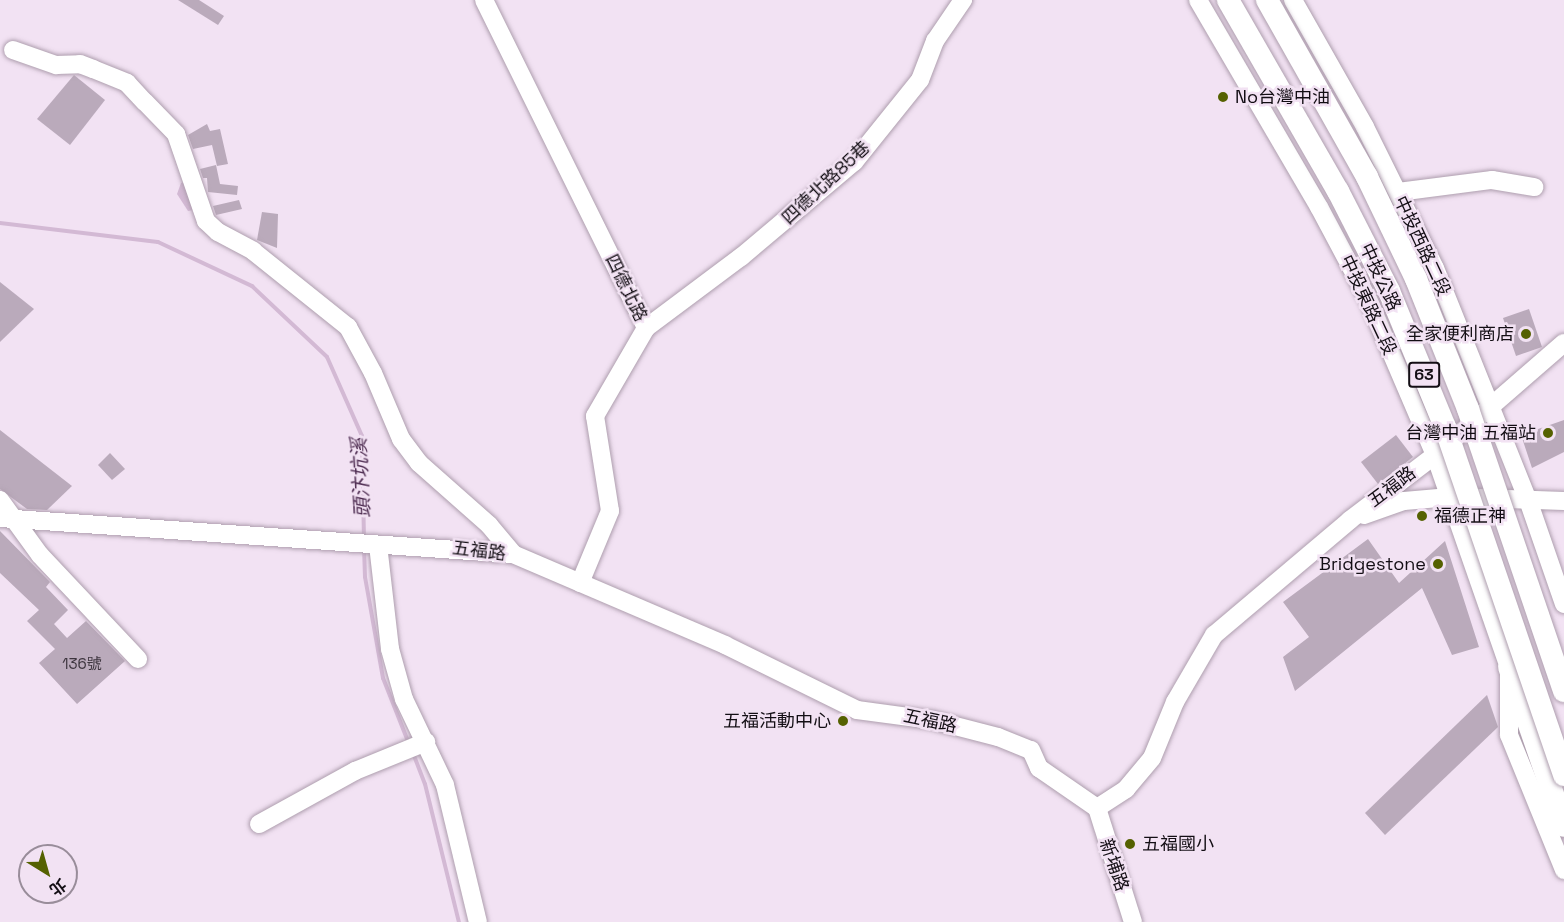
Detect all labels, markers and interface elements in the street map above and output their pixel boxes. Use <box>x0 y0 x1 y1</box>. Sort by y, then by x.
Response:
place label: No台灣中油 <box>1235 86 1330 108</box>
marker: No台灣中油 <box>1216 90 1230 104</box>
street label: 四德北路85巷 <box>778 137 874 229</box>
street label: 中投西路二段 <box>1389 192 1455 300</box>
street label: 中投公路 <box>1355 240 1405 314</box>
street label: 四德北路 <box>601 251 651 325</box>
street label: 中投東路二段 <box>1335 251 1401 359</box>
place label: 全家便利商店 <box>1406 323 1514 345</box>
marker: 全家便利商店 <box>1519 327 1533 341</box>
road number: 63 <box>1408 362 1440 388</box>
place label: 台灣中油 五福站 <box>1405 422 1536 444</box>
marker: 台灣中油 五福站 <box>1541 426 1555 440</box>
water label: 頭汴坑溪 <box>347 437 375 519</box>
street label: 五福路 <box>1364 462 1420 512</box>
place label: 福德正神 <box>1434 505 1506 527</box>
marker: 福德正神 <box>1415 509 1429 523</box>
street label: 五福路 <box>451 537 507 565</box>
place label: Bridgestone <box>1319 553 1426 575</box>
marker: Bridgestone <box>1431 557 1445 571</box>
house number: 136號 <box>62 655 102 673</box>
street label: 五福路 <box>901 705 959 737</box>
place label: 五福活動中心 <box>723 710 831 732</box>
marker: 五福活動中心 <box>836 714 850 728</box>
place label: 五福國小 <box>1142 833 1214 855</box>
street label: 新埔路 <box>1095 836 1133 894</box>
marker: 五福國小 <box>1123 837 1137 851</box>
north arrow <box>18 844 78 904</box>
text: 北 <box>45 874 71 900</box>

